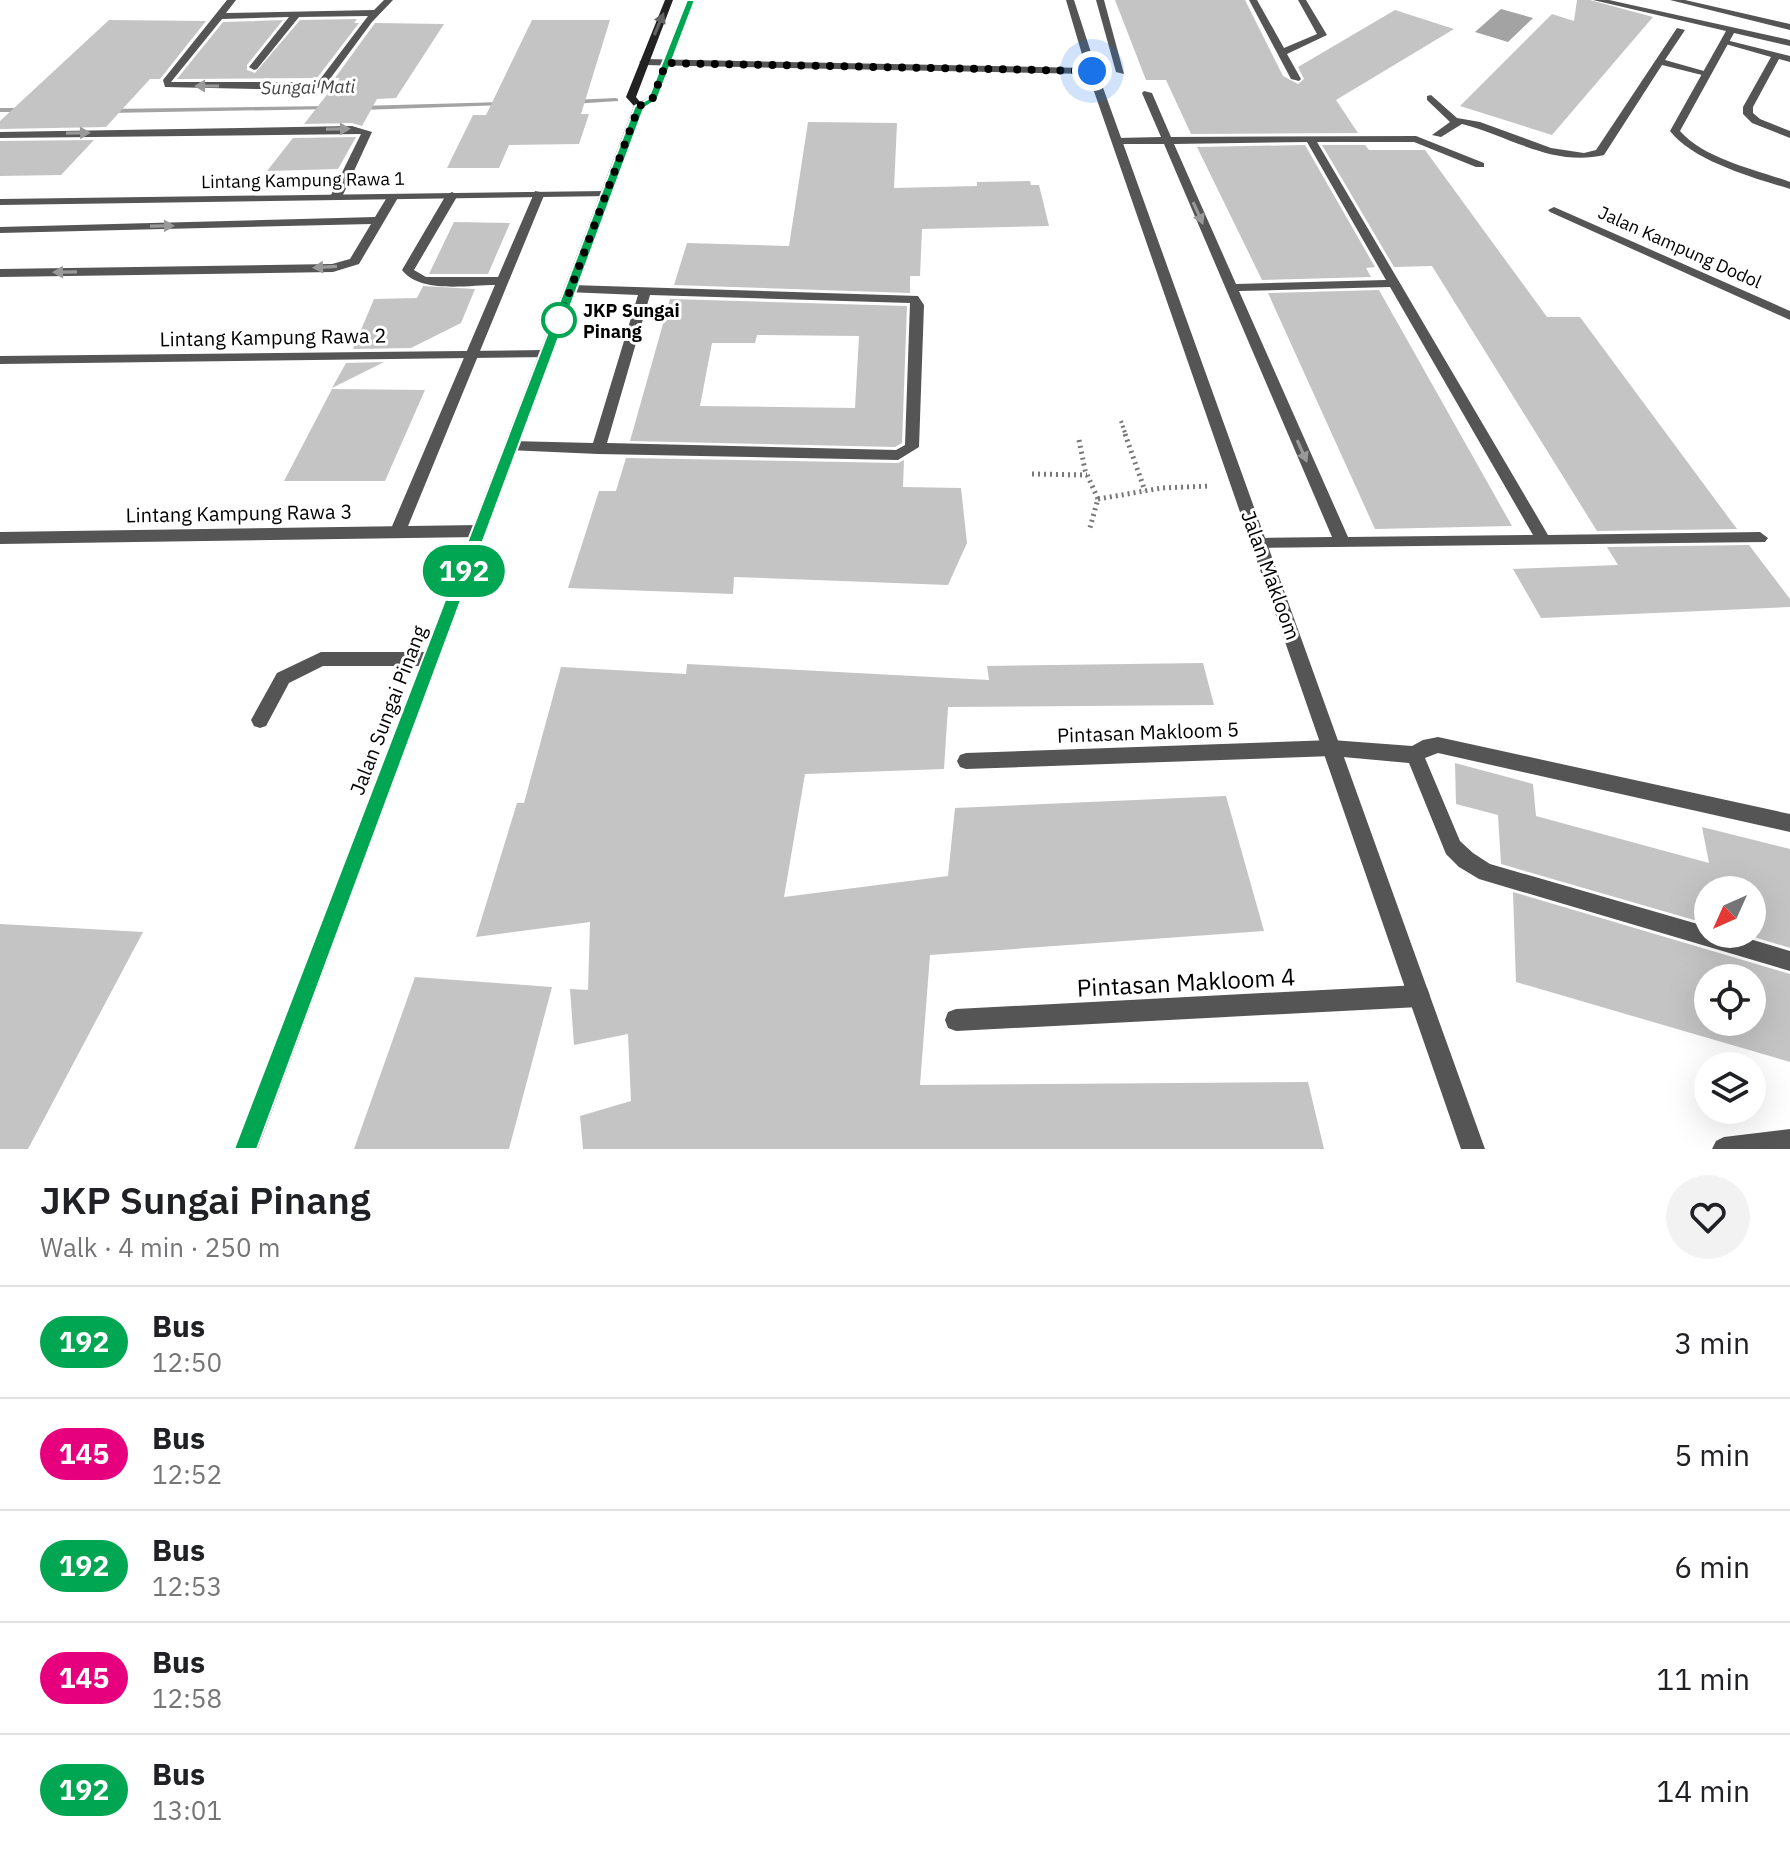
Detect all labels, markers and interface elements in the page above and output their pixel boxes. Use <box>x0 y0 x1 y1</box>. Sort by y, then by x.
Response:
one-way arrow <box>652 13 665 36</box>
your location <box>1072 51 1112 91</box>
water label: Sungai Mati <box>261 75 356 99</box>
one-way arrow <box>194 80 219 93</box>
one-way arrow <box>326 123 351 135</box>
one-way arrow <box>66 127 91 139</box>
street label: Lintang Kampung Rawa 1 <box>201 167 405 193</box>
one-way arrow <box>1191 201 1204 225</box>
street label: Jalan Kampung Dodol <box>1595 201 1765 293</box>
one-way arrow <box>150 219 175 232</box>
one-way arrow <box>312 261 337 274</box>
one-way arrow <box>52 266 77 278</box>
place label: JKP Sungai Pinang <box>583 299 680 343</box>
marker: JKP Sungai Pinang <box>542 303 576 337</box>
street label: Lintang Kampung Rawa 2 <box>159 322 387 352</box>
one-way arrow <box>1296 439 1309 463</box>
street label: Lintang Kampung Rawa 3 <box>125 498 353 528</box>
street label: Jalan Makloom <box>1235 507 1307 643</box>
line badge: 192 <box>418 545 510 597</box>
text: 192 <box>439 552 489 589</box>
street label: Jalan Sungai Pinang <box>343 621 433 799</box>
street label: Pintasan Makloom 5 <box>1056 715 1240 749</box>
north arrow <box>1694 876 1766 948</box>
map controls <box>1694 876 1766 1124</box>
street label: Pintasan Makloom 4 <box>1076 960 1296 1004</box>
button: locate <box>1694 964 1766 1036</box>
button: layers <box>1694 1052 1766 1124</box>
text: JKP Sungai Pinang <box>40 1175 370 1224</box>
button: heart <box>1666 1175 1750 1259</box>
text: Walk · 4 min · 250 m <box>40 1230 280 1264</box>
text: Bus <box>152 1306 205 1345</box>
text: 192 <box>59 1323 109 1360</box>
text: 3 min <box>1674 1323 1750 1362</box>
text: 12:50 <box>152 1345 222 1379</box>
text: Bus <box>152 1418 205 1457</box>
text: 145 <box>59 1435 109 1472</box>
text: 5 min <box>1674 1435 1750 1474</box>
text: 12:52 <box>152 1457 222 1491</box>
text: Bus <box>152 1530 205 1569</box>
text: 192 <box>59 1547 109 1584</box>
text: 6 min <box>1674 1547 1750 1586</box>
text: 12:53 <box>152 1569 222 1603</box>
text: Bus <box>152 1642 205 1681</box>
text: 145 <box>59 1659 109 1696</box>
text: 11 min <box>1656 1659 1750 1698</box>
text: 12:58 <box>152 1681 222 1715</box>
text: Bus <box>152 1754 205 1793</box>
text: 192 <box>59 1771 109 1808</box>
text: 14 min <box>1656 1771 1750 1810</box>
text: 13:01 <box>152 1793 222 1827</box>

